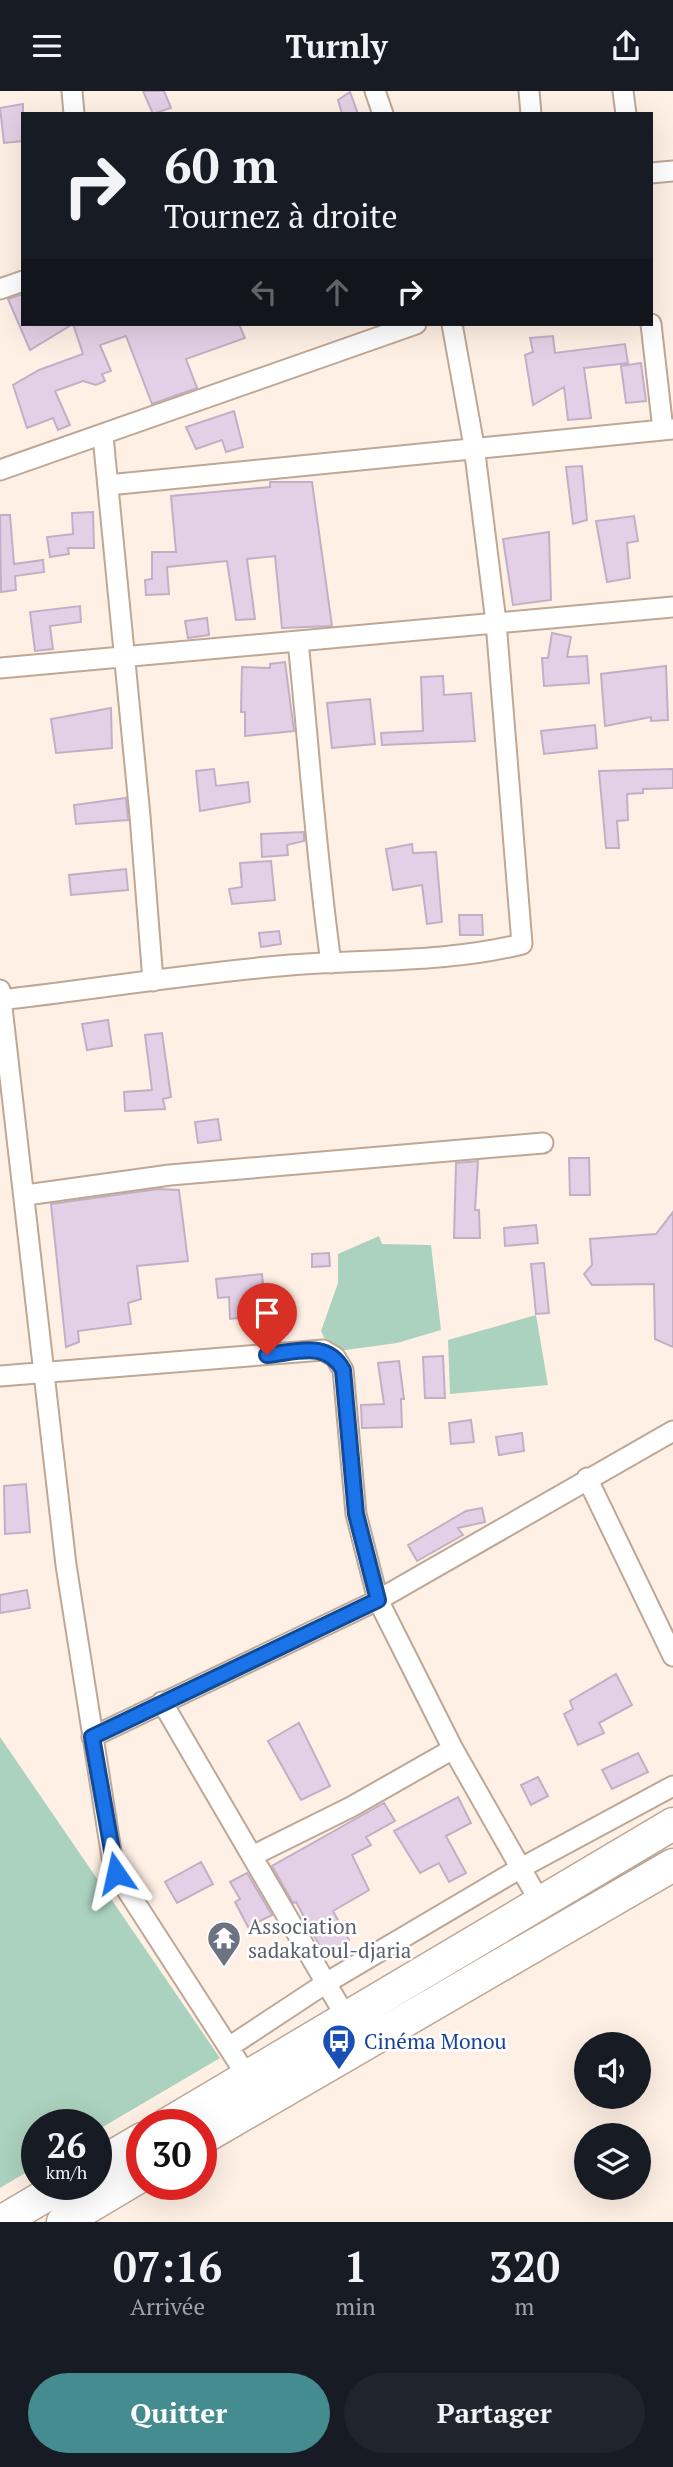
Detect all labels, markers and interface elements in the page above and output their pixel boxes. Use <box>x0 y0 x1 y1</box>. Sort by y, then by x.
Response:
text: Turnly <box>285 25 388 67</box>
icon: menu <box>28 27 66 65</box>
icon: share <box>607 27 645 65</box>
text: 60 m <box>164 132 278 197</box>
icon: right <box>49 140 140 231</box>
text: Tournez à droite <box>164 195 398 237</box>
icon: left <box>245 273 283 311</box>
icon: ahead <box>318 273 356 311</box>
icon: right <box>391 273 429 311</box>
pin <box>237 1283 297 1355</box>
icon: arrive <box>248 1294 286 1332</box>
position arrow <box>79 1836 153 1910</box>
place label: Association sadakatoul-djaria <box>248 1912 412 1964</box>
temple icon: Association sadakatoul-djaria <box>205 1919 243 1968</box>
bus stop icon: Cinéma Monou <box>320 2022 358 2071</box>
place label: Cinéma Monou <box>364 2027 507 2055</box>
map controls <box>574 2032 651 2200</box>
button: sound <box>574 2032 651 2109</box>
speed limit sign: 30 <box>126 2109 217 2200</box>
text: 26 <box>47 2122 86 2168</box>
button: layers <box>574 2123 651 2200</box>
text: km/h <box>46 2160 87 2184</box>
text: 07:16 <box>113 2238 222 2294</box>
text: 1 <box>344 2238 367 2294</box>
text: 320 <box>489 2238 560 2294</box>
text: Arrivée <box>130 2291 205 2322</box>
text: min <box>335 2291 376 2322</box>
text: m <box>514 2291 534 2322</box>
button: Quitter <box>28 2373 330 2453</box>
button: Partager <box>344 2373 645 2453</box>

